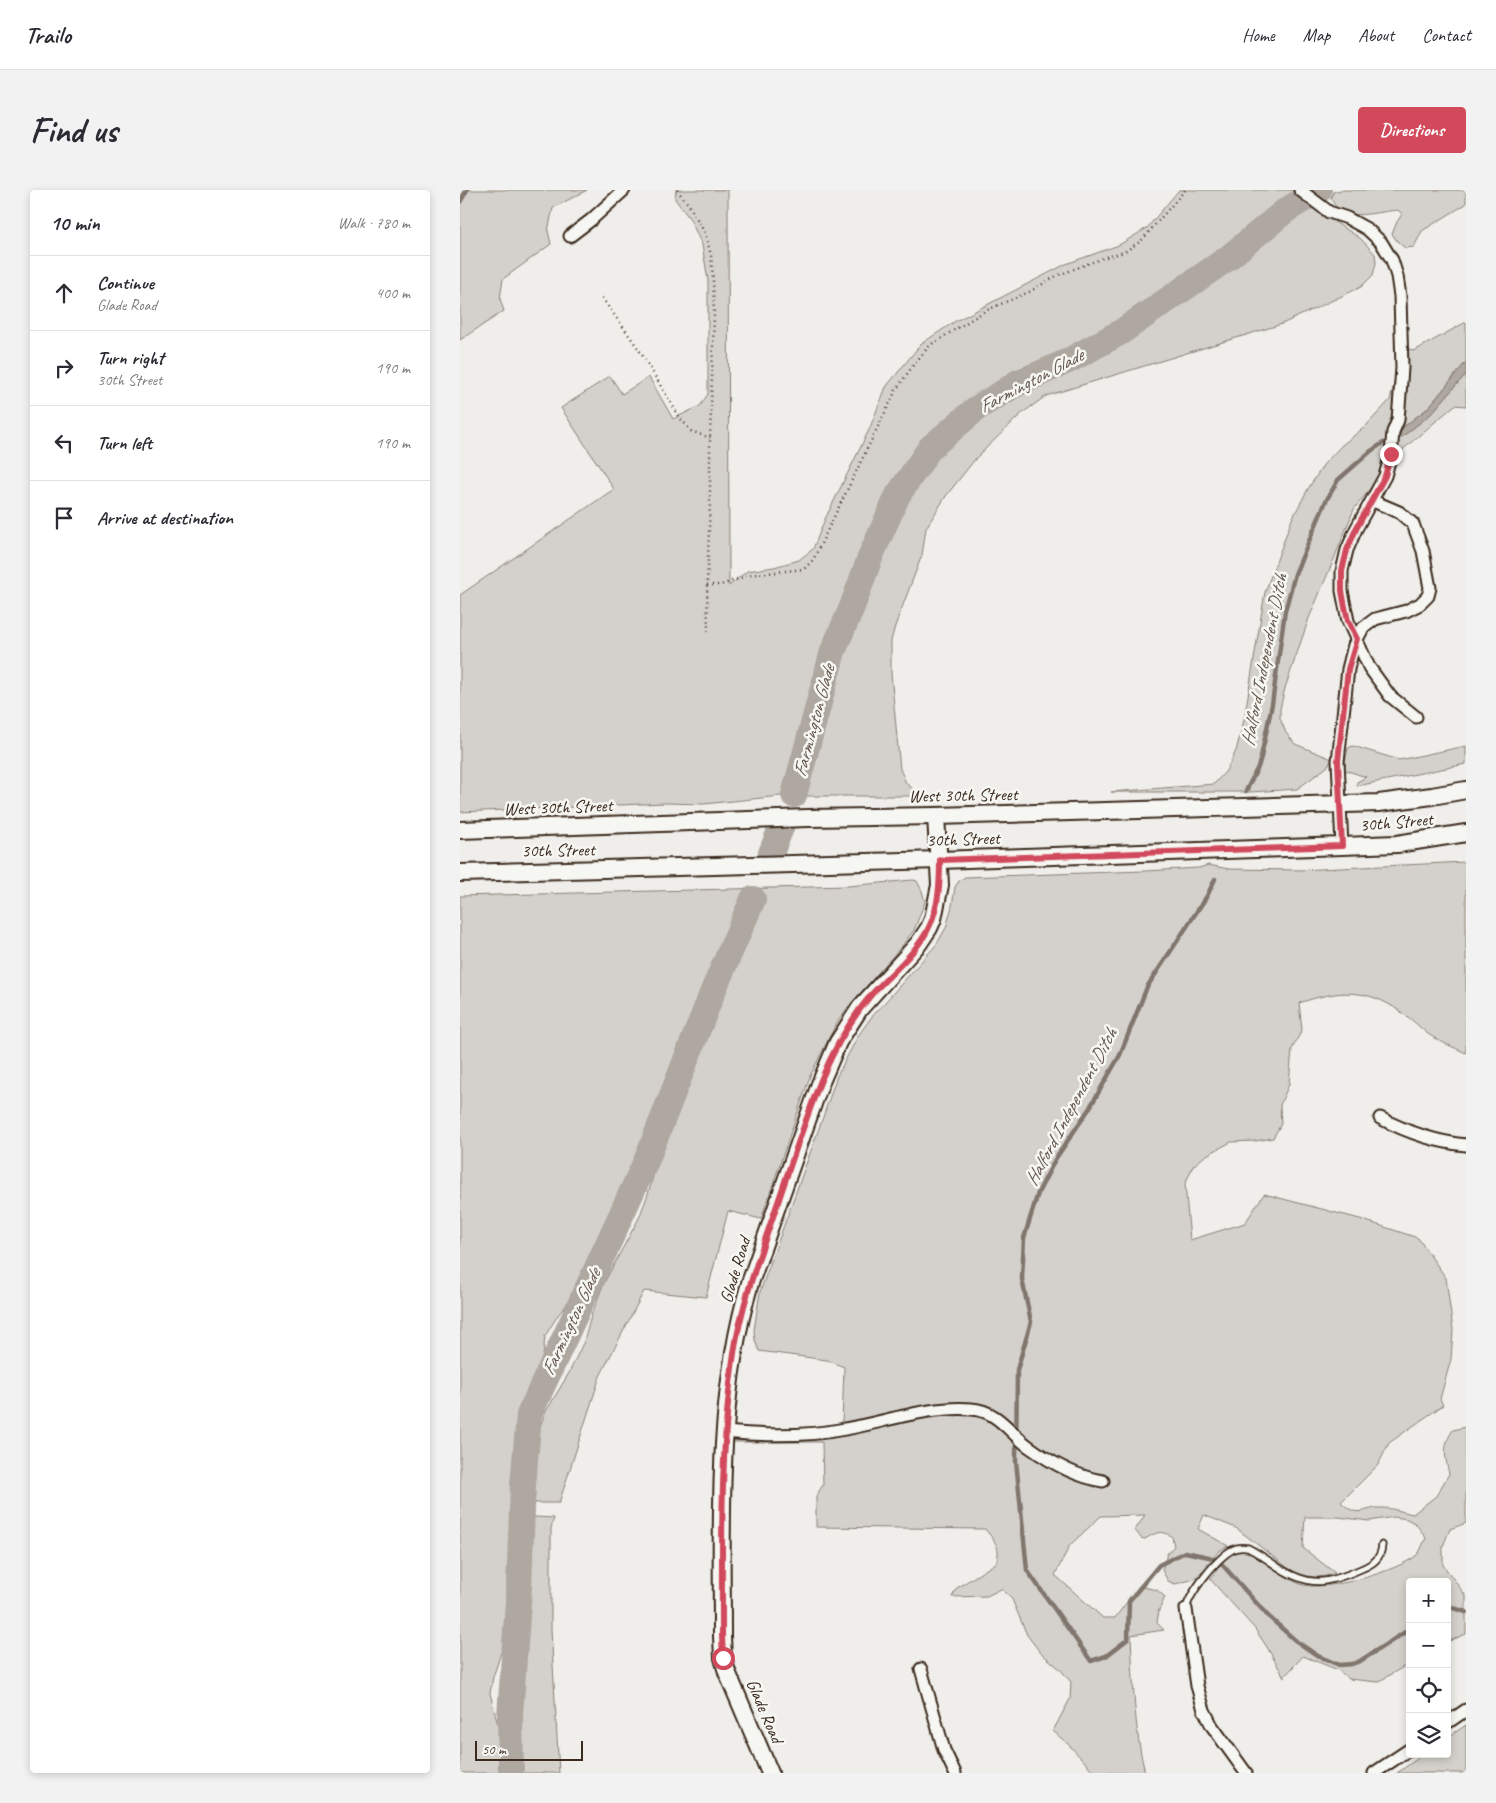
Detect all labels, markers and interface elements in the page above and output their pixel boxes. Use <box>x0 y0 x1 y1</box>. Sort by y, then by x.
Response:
text: Trailo <box>25 20 71 50</box>
text: Home <box>1242 24 1275 46</box>
text: Map <box>1303 24 1330 46</box>
text: About <box>1358 24 1394 46</box>
text: Contact <box>1422 24 1471 46</box>
button: Directions <box>1358 107 1466 153</box>
text: Find us <box>30 108 117 153</box>
text: 10 min <box>50 210 100 236</box>
text: Walk · 780 m <box>338 213 410 233</box>
text: Continue <box>97 271 154 295</box>
icon: ahead <box>50 279 78 307</box>
text: 400 m <box>376 283 410 303</box>
text: Glade Road <box>97 295 157 315</box>
water label: Farmington Glade <box>975 342 1090 418</box>
text: Turn right <box>97 346 164 370</box>
icon: right <box>50 354 78 382</box>
text: 190 m <box>376 358 410 378</box>
text: 30th Street <box>97 370 162 390</box>
icon: left <box>50 429 78 457</box>
text: Turn left <box>97 431 152 455</box>
text: 190 m <box>376 433 410 453</box>
route end <box>1380 443 1403 466</box>
icon: arrive <box>50 504 78 532</box>
text: Arrive at destination <box>97 506 233 530</box>
water label: Halford Independent Ditch <box>1236 571 1293 748</box>
water label: Farmington Glade <box>788 660 841 779</box>
street label: West 30th Street <box>908 783 1020 807</box>
street label: West 30th Street <box>503 794 615 820</box>
street label: 30th Street <box>1358 808 1436 836</box>
street label: 30th Street <box>926 827 1002 851</box>
street label: 30th Street <box>521 838 597 862</box>
water label: Halford Independent Ditch <box>1019 1023 1123 1190</box>
street label: Glade Road <box>715 1232 756 1305</box>
water label: Farmington Glade <box>536 1263 607 1379</box>
map controls <box>1406 1578 1451 1758</box>
button: + <box>1406 1578 1451 1623</box>
button: − <box>1406 1623 1451 1668</box>
route start <box>712 1647 735 1670</box>
button: locate <box>1406 1668 1451 1713</box>
street label: Glade Road <box>742 1676 789 1749</box>
button: layers <box>1406 1713 1451 1758</box>
scale bar <box>475 1738 582 1761</box>
text: 50 m <box>482 1741 506 1758</box>

